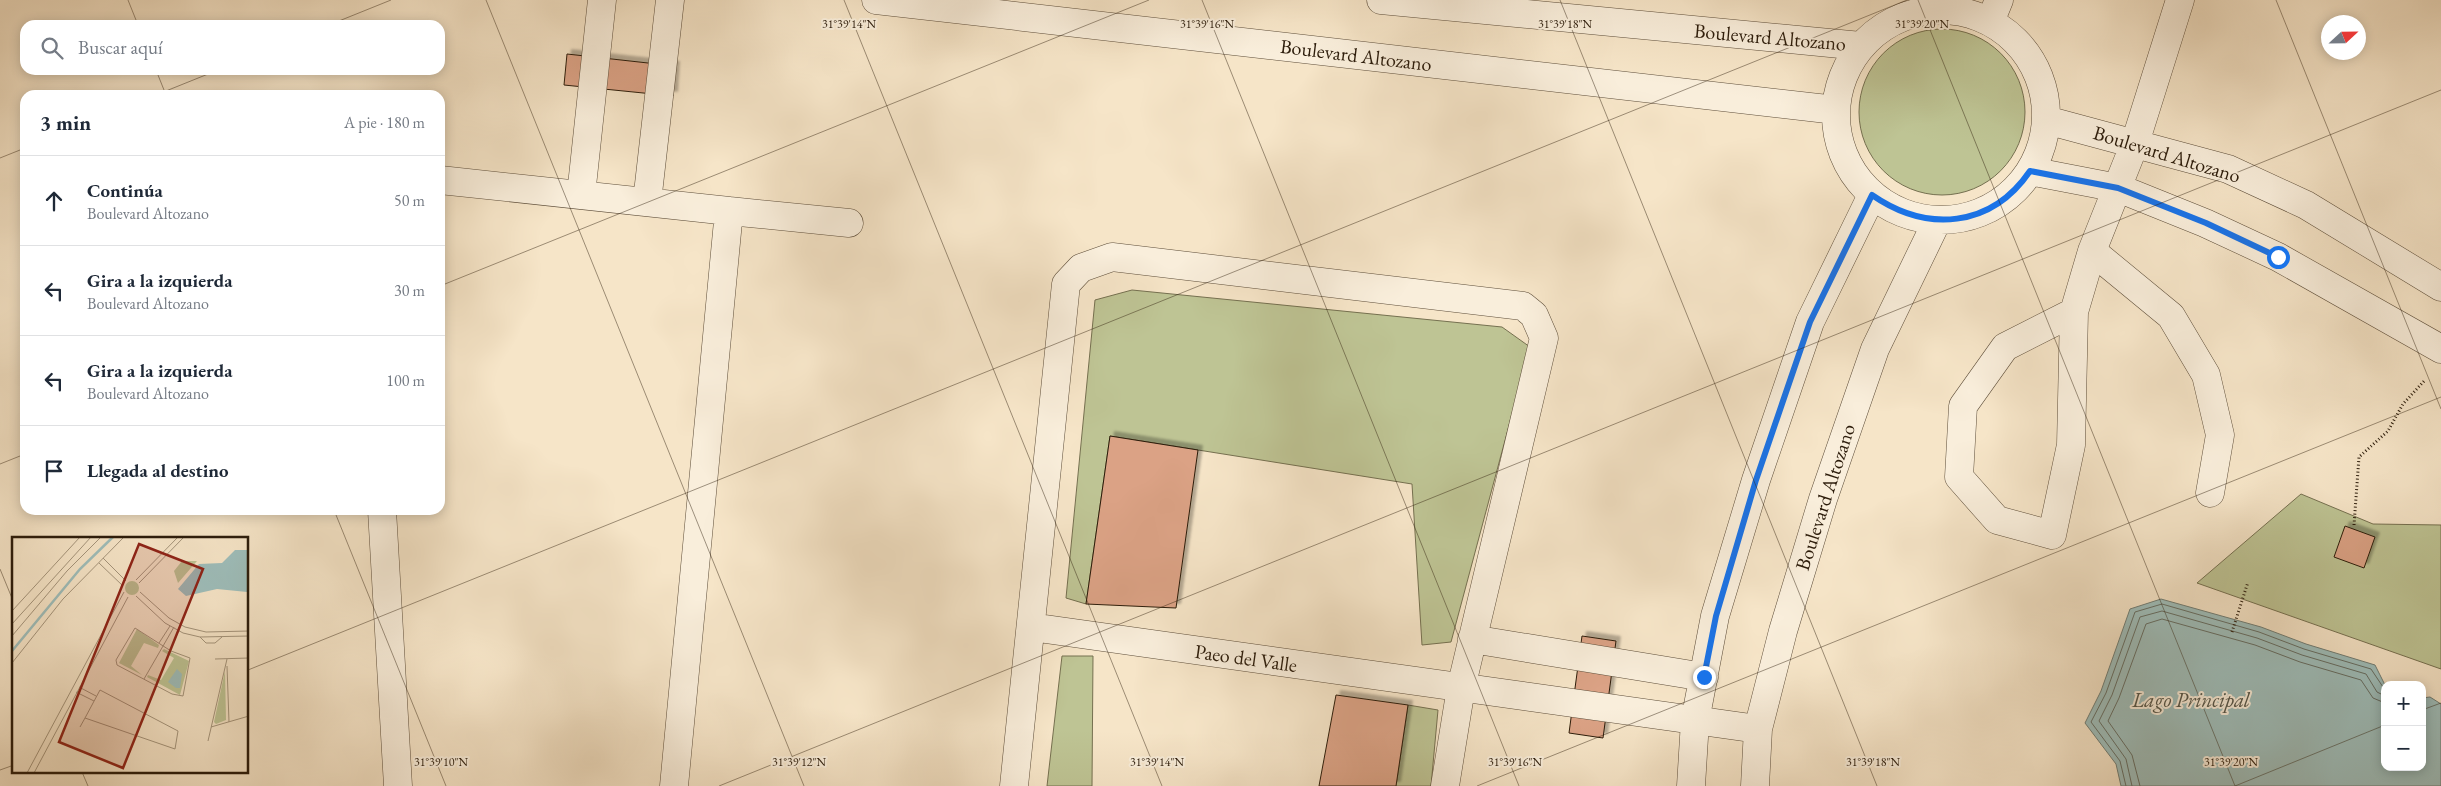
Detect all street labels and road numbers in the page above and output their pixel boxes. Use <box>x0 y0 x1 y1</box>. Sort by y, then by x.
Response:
street label: Boulevard Altozano <box>1693 17 1847 57</box>
street label: Boulevard Altozano <box>1279 33 1433 77</box>
street label: Boulevard Altozano <box>2090 119 2244 189</box>
street label: Boulevard Altozano <box>1789 420 1861 574</box>
street label: Paeo del Valle <box>1193 638 1299 678</box>

